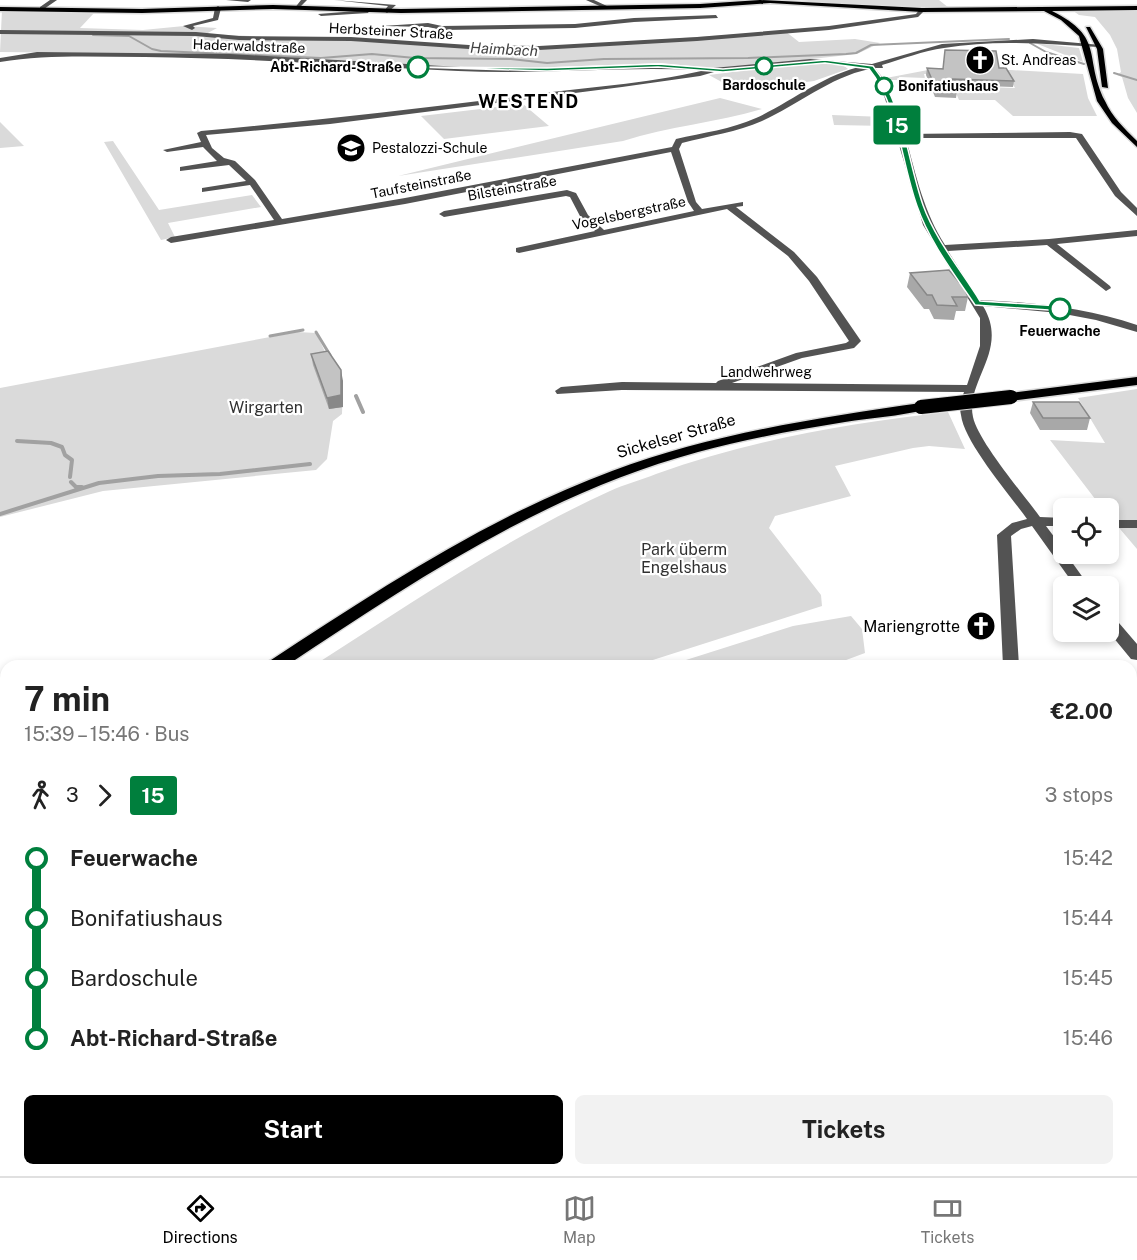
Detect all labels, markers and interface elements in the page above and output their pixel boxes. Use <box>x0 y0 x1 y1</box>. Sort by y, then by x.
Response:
street label: Herbsteiner Straße <box>328 20 454 42</box>
street label: Haderwaldstraße <box>192 36 306 56</box>
water label: Haimbach <box>470 39 538 59</box>
church icon: St. Andreas <box>964 44 996 76</box>
place label: St. Andreas <box>1001 52 1076 68</box>
marker: Abt-Richard-Straße <box>407 56 429 78</box>
marker: Bardoschule <box>755 57 773 75</box>
place label: Abt-Richard-Straße <box>270 59 402 75</box>
place label: Bardoschule <box>722 77 806 93</box>
marker: Bonifatiushaus <box>875 77 893 95</box>
place label: Bonifatiushaus <box>898 78 998 94</box>
district label: WESTEND <box>478 91 580 112</box>
line badge: 15 <box>870 106 924 144</box>
text: 15 <box>885 113 909 138</box>
school or university icon: Pestalozzi-Schule <box>335 132 367 164</box>
place label: Pestalozzi-Schule <box>372 140 488 156</box>
street label: Taufsteinstraße <box>369 166 473 202</box>
street label: Bilsteinstraße <box>466 172 558 204</box>
street label: Vogelsbergstraße <box>571 193 687 233</box>
marker: Feuerwache <box>1049 298 1071 320</box>
place label: Feuerwache <box>1019 323 1101 339</box>
street label: Landwehrweg <box>720 364 812 380</box>
park label: Wirgarten <box>229 398 303 417</box>
street label: Sickelser Straße <box>614 410 738 462</box>
map controls <box>1053 498 1119 642</box>
button: locate <box>1053 498 1119 564</box>
park label: Park überm Engelshaus <box>641 540 727 577</box>
button: layers <box>1053 576 1119 642</box>
church icon: Mariengrotte <box>965 610 997 642</box>
place label: Mariengrotte <box>863 617 960 636</box>
text: 7 min <box>24 680 110 718</box>
text: €2.00 <box>1050 698 1113 724</box>
text: 15:39 – 15:46 · Bus <box>24 722 189 746</box>
icon: walk <box>24 779 57 812</box>
icon: forward <box>88 779 121 812</box>
text: 3 <box>66 783 79 807</box>
text: 15 <box>142 783 165 808</box>
text: 3 stops <box>1045 783 1113 807</box>
text: Feuerwache <box>70 845 198 871</box>
text: 15:42 <box>1063 846 1113 870</box>
text: Bonifatiushaus <box>70 905 223 931</box>
text: 15:44 <box>1063 906 1113 930</box>
text: Bardoschule <box>70 965 198 991</box>
text: 15:45 <box>1062 966 1113 990</box>
text: Abt-Richard-Straße <box>70 1025 277 1051</box>
text: 15:46 <box>1063 1026 1113 1050</box>
button: Start <box>24 1095 563 1164</box>
button: Tickets <box>575 1095 1113 1164</box>
tab: Directions <box>163 1192 238 1247</box>
tab: Map <box>563 1192 596 1247</box>
tab: Tickets <box>921 1192 974 1247</box>

